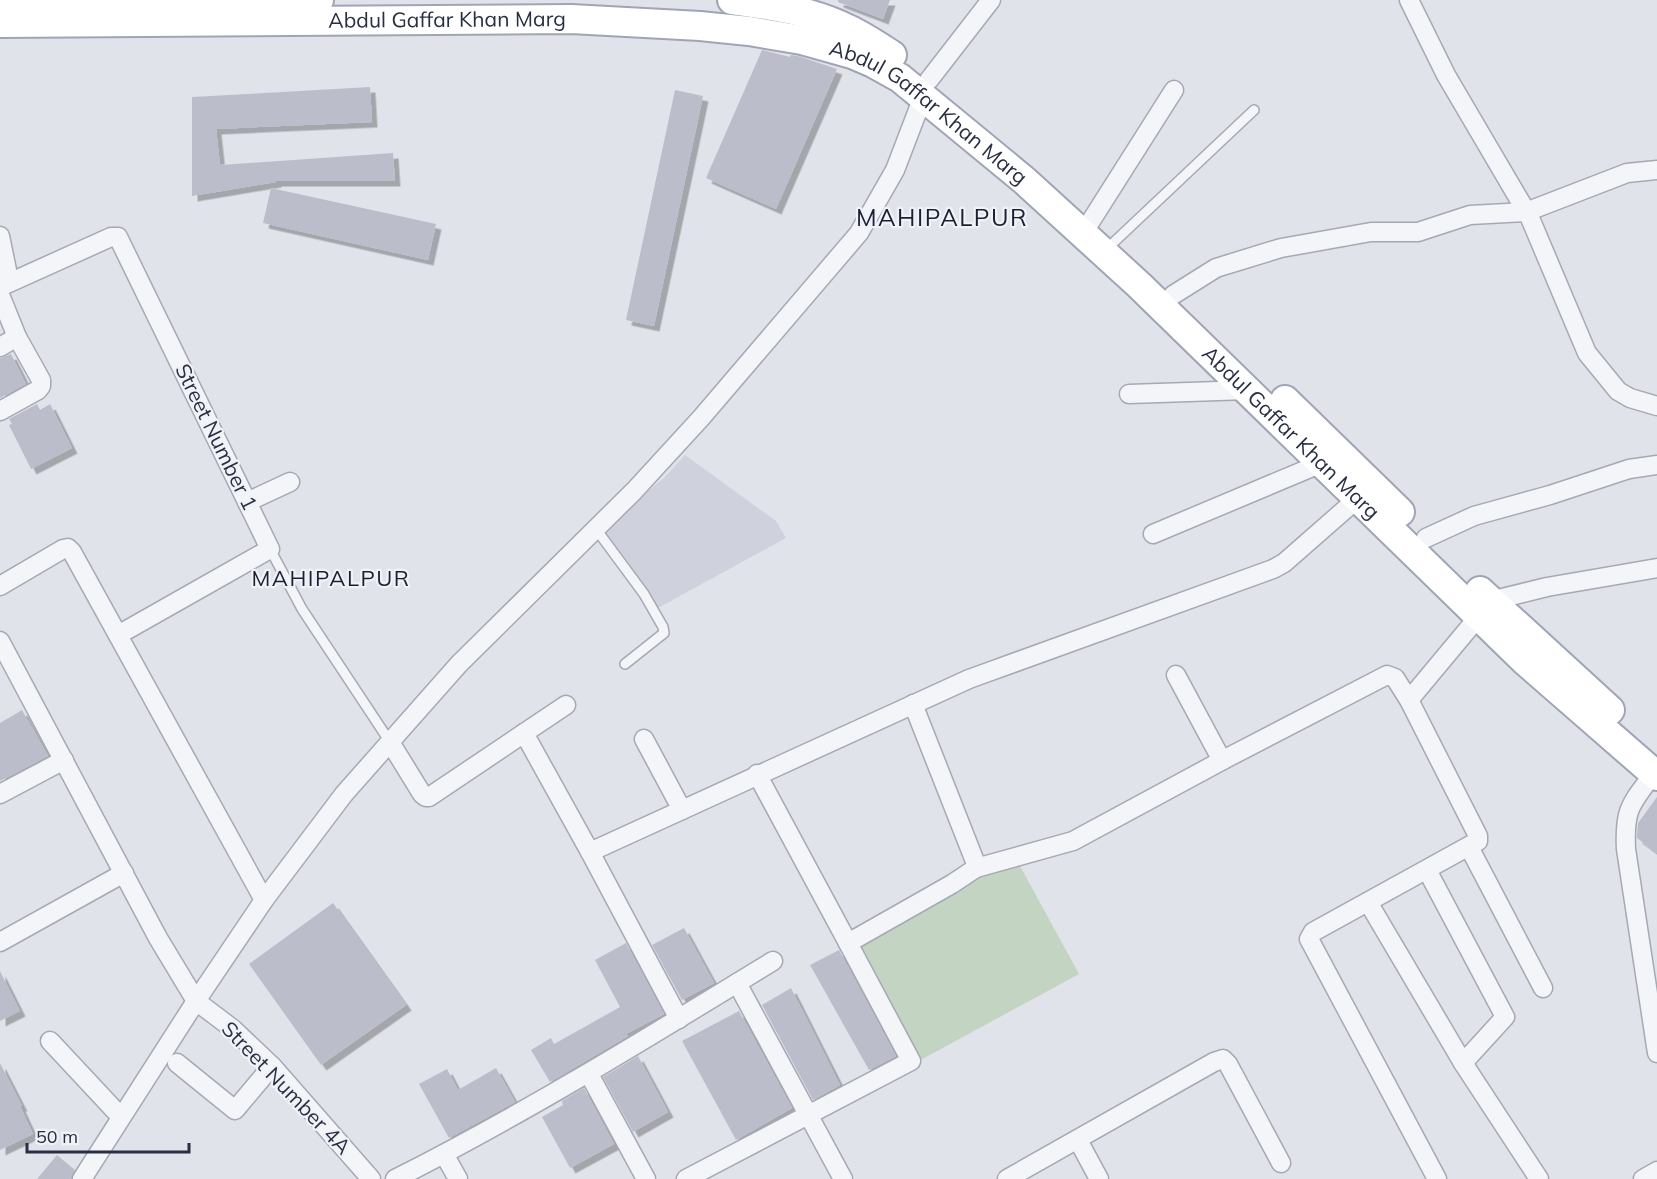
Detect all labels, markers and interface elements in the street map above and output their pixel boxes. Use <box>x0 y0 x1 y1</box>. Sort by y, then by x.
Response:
street label: Abdul Gaffar Khan Marg <box>328 5 566 33</box>
street label: Abdul Gaffar Khan Marg <box>827 34 1033 190</box>
district label: MAHIPALPUR <box>856 202 1028 232</box>
street label: Abdul Gaffar Khan Marg <box>1197 340 1386 524</box>
street label: Street Number 1 <box>170 359 264 514</box>
district label: MAHIPALPUR <box>251 564 411 592</box>
street label: Street Number 4A <box>217 1015 357 1160</box>
scale bar <box>27 1116 189 1154</box>
text: 50 m <box>36 1125 78 1148</box>

